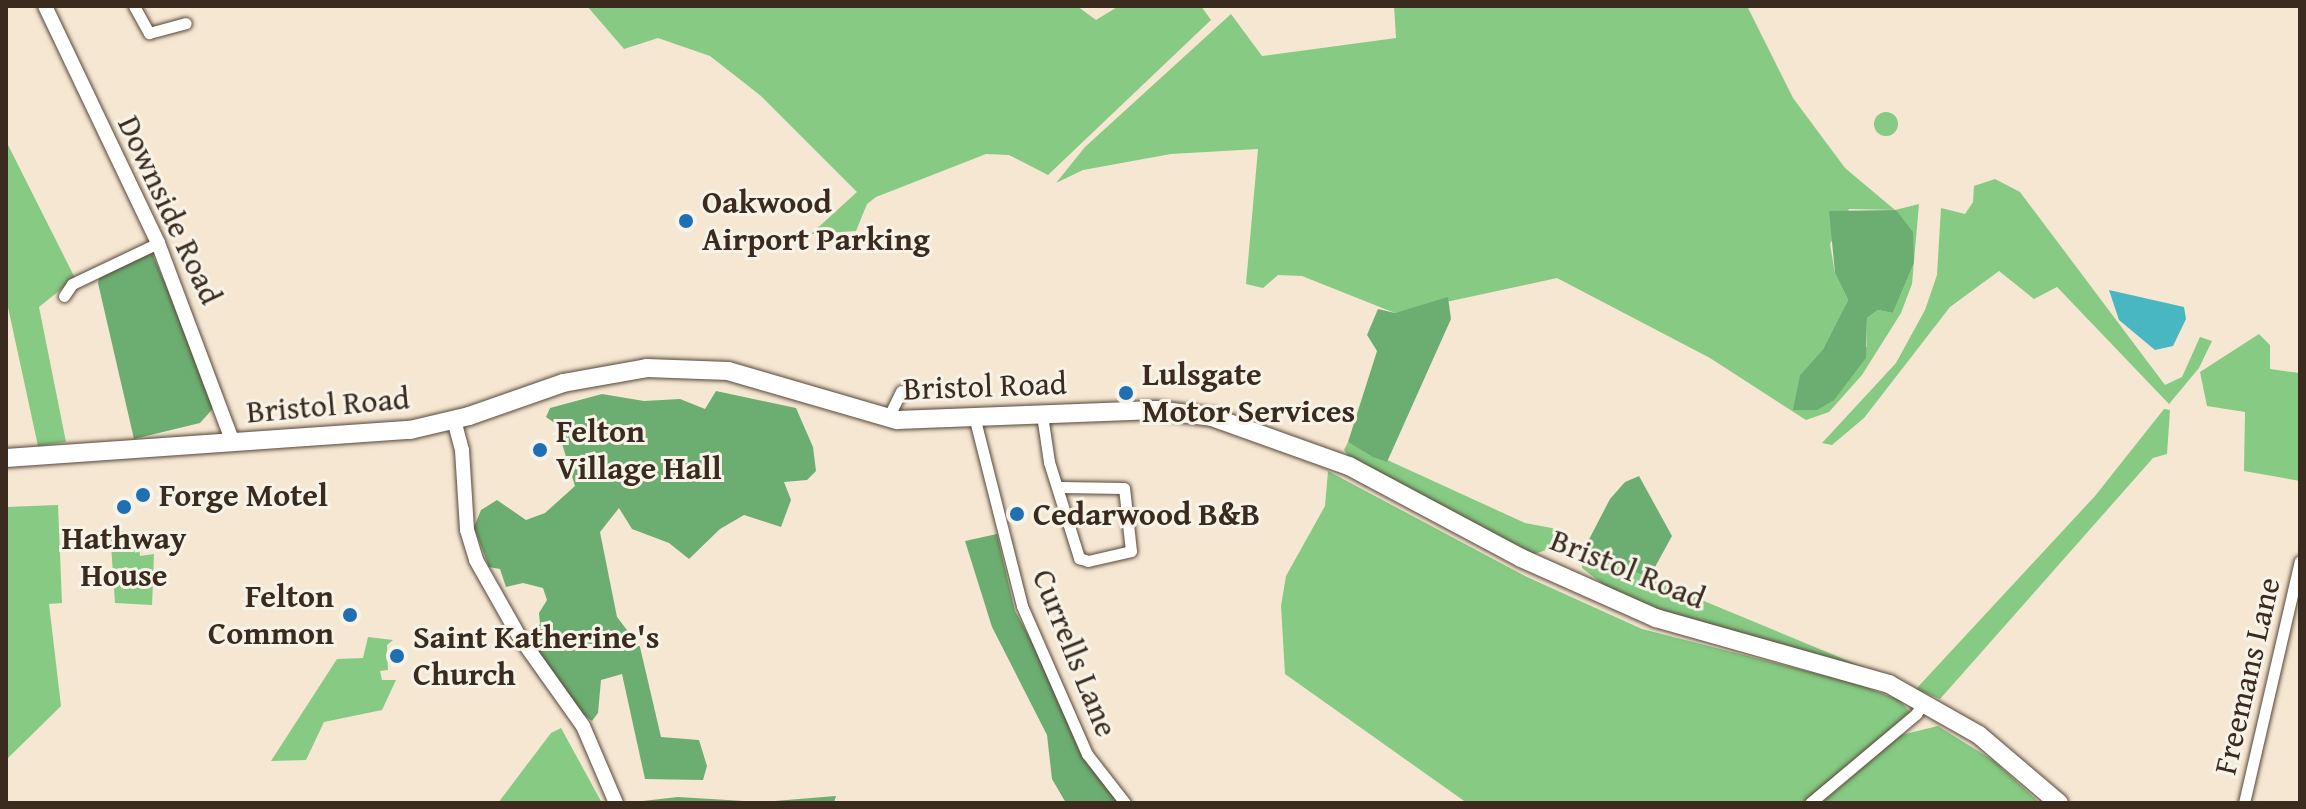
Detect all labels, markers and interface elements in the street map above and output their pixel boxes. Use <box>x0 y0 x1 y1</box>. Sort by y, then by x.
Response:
street label: Downside Road <box>110 110 230 310</box>
place label: Oakwood Airport Parking <box>702 184 930 259</box>
marker: Oakwood Airport Parking <box>677 212 695 230</box>
place label: Lulsgate Motor Services <box>1142 356 1355 431</box>
street label: Bristol Road <box>903 364 1067 408</box>
street label: Bristol Road <box>245 379 411 431</box>
marker: Lulsgate Motor Services <box>1117 384 1135 402</box>
place label: Felton Village Hall <box>556 413 722 488</box>
marker: Felton Village Hall <box>531 441 549 459</box>
place label: Forge Motel <box>159 476 328 514</box>
marker: Forge Motel <box>134 486 152 504</box>
place label: Cedarwood B&B <box>1033 495 1260 533</box>
marker: Hathway House <box>115 498 133 516</box>
marker: Cedarwood B&B <box>1008 505 1026 523</box>
place label: Hathway House <box>62 520 186 595</box>
street label: Bristol Road <box>1545 521 1711 617</box>
street label: Currells Lane <box>1024 564 1126 742</box>
street label: Freemans Lane <box>2206 574 2288 778</box>
place label: Felton Common <box>208 578 334 653</box>
marker: Felton Common <box>341 606 359 624</box>
place label: Saint Katherine's Church <box>413 619 659 694</box>
marker: Saint Katherine's Church <box>388 647 406 665</box>

